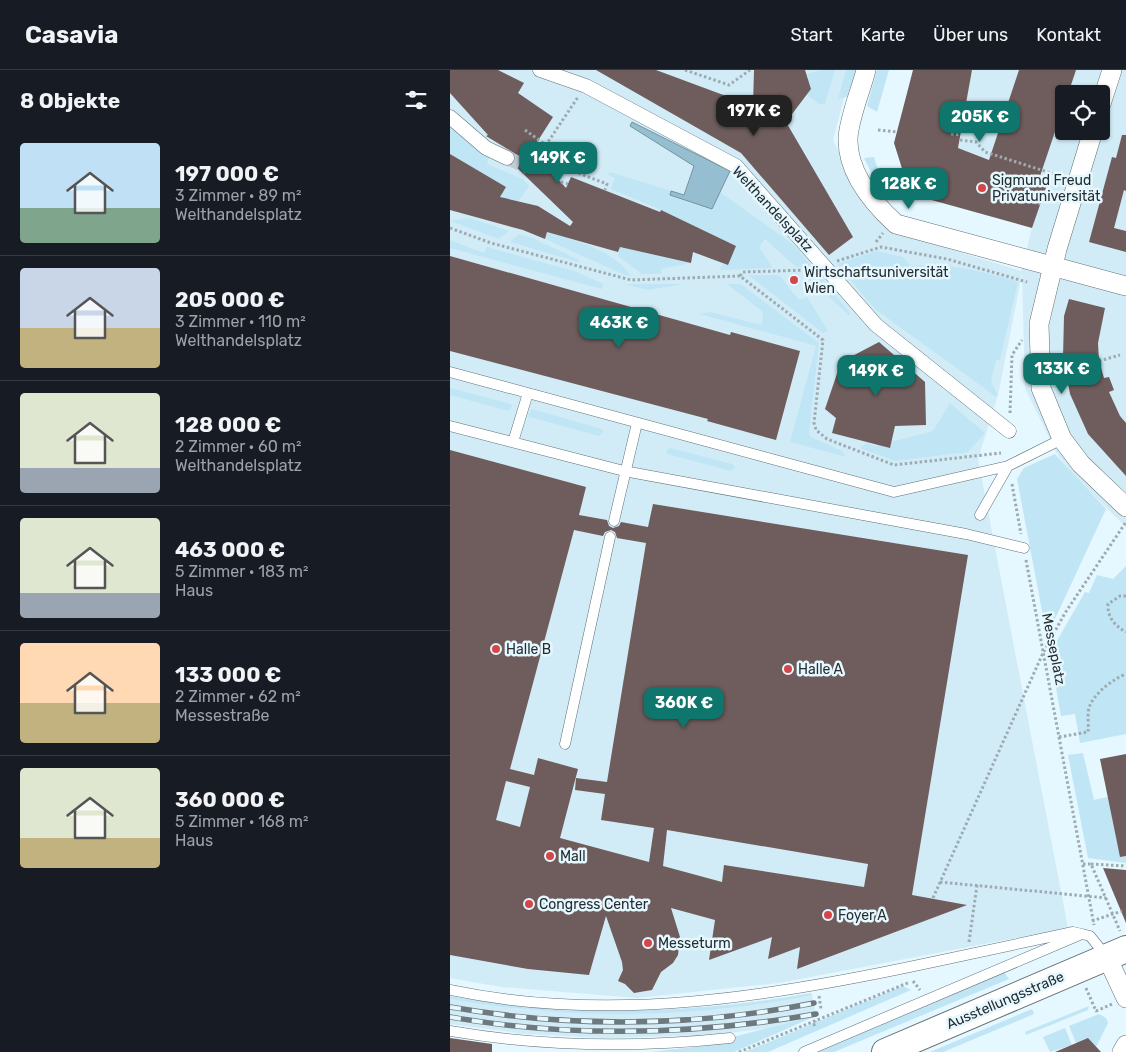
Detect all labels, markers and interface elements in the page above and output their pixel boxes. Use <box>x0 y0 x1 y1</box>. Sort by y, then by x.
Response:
text: Casavia <box>25 21 118 49</box>
text: Start <box>790 24 833 46</box>
text: Karte <box>861 24 905 46</box>
text: Über uns <box>933 24 1008 46</box>
text: Kontakt <box>1036 24 1101 46</box>
map controls <box>1055 85 1110 140</box>
button: locate <box>1055 85 1110 140</box>
icon: filters <box>402 86 430 114</box>
text: 8 Objekte <box>20 88 120 113</box>
pin: 197K € <box>713 94 795 137</box>
pin: 205K € <box>939 100 1021 143</box>
text: 197K € <box>727 101 781 120</box>
text: 205K € <box>951 107 1009 126</box>
pin: 149K € <box>517 142 599 184</box>
text: 149K € <box>530 148 586 167</box>
text: 197 000 € <box>175 161 279 186</box>
icon: home <box>60 163 120 223</box>
street label: Welthandelsplatz <box>729 163 817 256</box>
pin: 128K € <box>868 168 950 210</box>
place label: Sigmund Freud Privatuniversität <box>992 172 1101 205</box>
text: 128K € <box>881 174 937 193</box>
marker: Sigmund Freud Privatuniversität <box>976 182 988 194</box>
text: 3 Zimmer · 89 m² <box>175 186 302 205</box>
text: Welthandelsplatz <box>175 205 302 224</box>
place label: Wirtschaftsuniversität Wien <box>804 264 949 297</box>
marker: Wirtschaftsuniversität Wien <box>788 274 800 286</box>
text: 205 000 € <box>175 287 285 312</box>
icon: home <box>60 288 120 348</box>
pin: 463K € <box>578 306 660 349</box>
text: 3 Zimmer · 110 m² <box>175 312 306 331</box>
text: 463K € <box>590 313 648 332</box>
text: Welthandelsplatz <box>175 331 302 350</box>
pin: 133K € <box>1021 352 1103 395</box>
pin: 149K € <box>835 354 917 397</box>
text: 133K € <box>1034 359 1090 378</box>
text: 149K € <box>848 361 904 380</box>
text: 128 000 € <box>175 412 282 437</box>
icon: home <box>60 413 120 473</box>
text: 2 Zimmer · 60 m² <box>175 437 301 456</box>
text: Welthandelsplatz <box>175 456 302 475</box>
text: 463 000 € <box>175 537 285 562</box>
icon: home <box>60 538 120 598</box>
text: 5 Zimmer · 183 m² <box>175 562 308 581</box>
text: Haus <box>175 581 213 600</box>
street label: Messeplatz <box>1038 612 1069 687</box>
place label: Halle B <box>506 641 551 658</box>
marker: Halle B <box>490 643 502 655</box>
place label: Halle A <box>798 661 843 678</box>
text: 133 000 € <box>175 662 281 687</box>
icon: home <box>60 663 120 723</box>
marker: Halle A <box>782 663 794 675</box>
pin: 360K € <box>643 686 725 729</box>
text: 2 Zimmer · 62 m² <box>175 687 301 706</box>
text: 360K € <box>655 693 713 712</box>
text: Messestraße <box>175 706 270 725</box>
text: 360 000 € <box>175 787 285 812</box>
icon: home <box>60 788 120 848</box>
text: 5 Zimmer · 168 m² <box>175 812 308 831</box>
text: Haus <box>175 831 213 850</box>
place label: Mall <box>560 848 586 865</box>
marker: Mall <box>544 850 556 862</box>
place label: Congress Center <box>539 896 649 913</box>
marker: Congress Center <box>523 898 535 910</box>
place label: Foyer A <box>838 907 887 924</box>
marker: Foyer A <box>822 909 834 921</box>
place label: Messeturm <box>658 935 731 952</box>
marker: Messeturm <box>642 937 654 949</box>
street label: Ausstellungsstraße <box>944 968 1067 1033</box>

